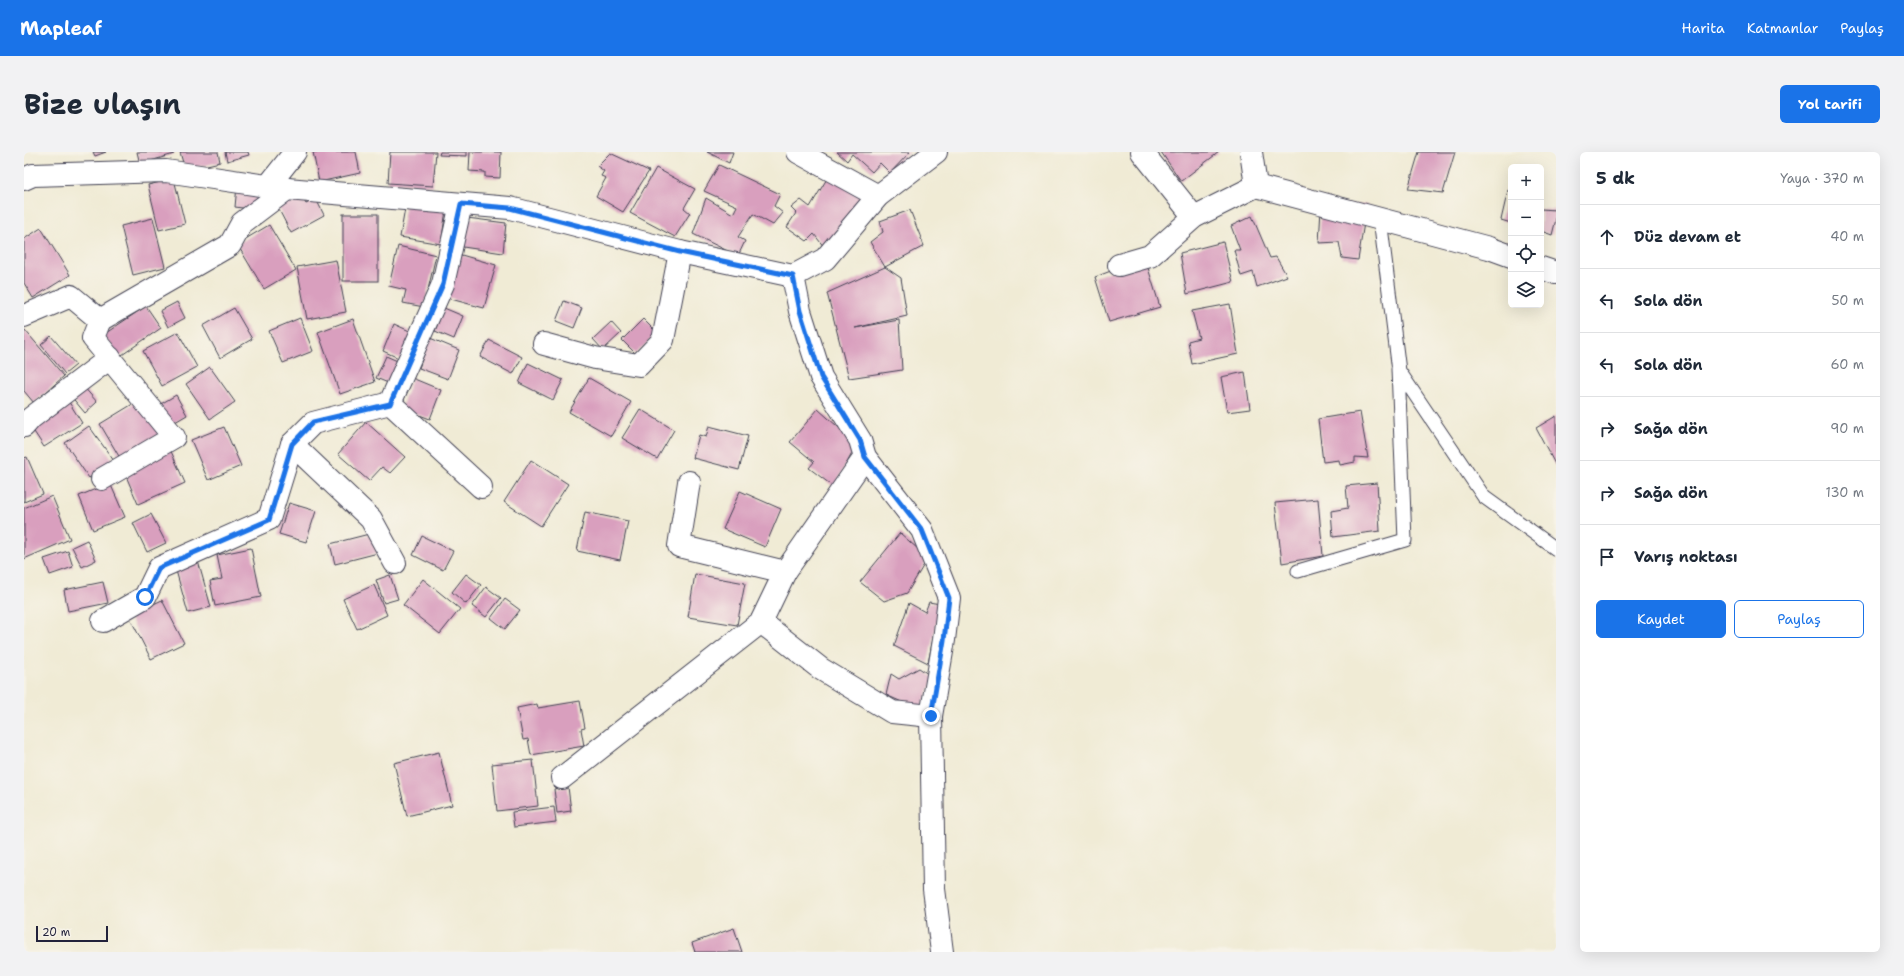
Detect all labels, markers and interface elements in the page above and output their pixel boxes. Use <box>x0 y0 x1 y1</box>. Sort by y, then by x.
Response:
text: Mapleaf <box>20 16 102 41</box>
text: Harita <box>1682 19 1725 37</box>
text: Katmanlar <box>1747 19 1818 37</box>
text: Paylaş <box>1840 19 1884 37</box>
text: Bize ulaşın <box>24 85 181 123</box>
button: Yol tarifi <box>1780 85 1880 123</box>
map controls <box>1508 164 1544 308</box>
button: + <box>1508 164 1544 200</box>
text: 5 dk <box>1596 167 1635 189</box>
text: Yaya · 370 m <box>1780 170 1864 187</box>
button: − <box>1508 200 1544 236</box>
icon: ahead <box>1596 226 1618 248</box>
text: Düz devam et <box>1634 227 1741 247</box>
text: 40 m <box>1830 228 1864 245</box>
button: locate <box>1508 236 1544 272</box>
button: layers <box>1508 272 1544 308</box>
icon: left <box>1596 290 1618 312</box>
text: Sola dön <box>1634 291 1703 311</box>
text: 50 m <box>1831 292 1864 309</box>
icon: left <box>1596 354 1618 376</box>
text: Sola dön <box>1634 355 1703 375</box>
text: 60 m <box>1831 356 1864 373</box>
icon: right <box>1596 418 1618 440</box>
text: Sağa dön <box>1634 419 1708 439</box>
text: 90 m <box>1830 420 1864 437</box>
icon: right <box>1596 482 1618 504</box>
text: Sağa dön <box>1634 483 1708 503</box>
text: 130 m <box>1826 484 1864 501</box>
icon: arrive <box>1596 546 1618 568</box>
text: Varış noktası <box>1634 547 1738 567</box>
route start <box>136 588 154 606</box>
button: Kaydet <box>1596 600 1726 638</box>
button: Paylaş <box>1734 600 1864 638</box>
route end <box>922 707 940 725</box>
scale bar <box>36 924 108 943</box>
text: 20 m <box>42 925 70 940</box>

